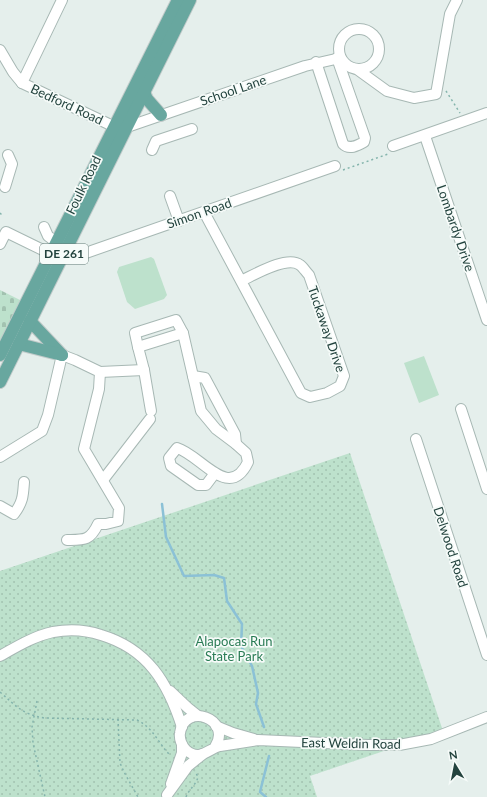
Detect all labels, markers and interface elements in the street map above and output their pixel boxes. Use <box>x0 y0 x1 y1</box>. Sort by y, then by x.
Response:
street label: School Lane <box>198 71 268 109</box>
street label: Bedford Road <box>28 80 106 128</box>
street label: Foulk Road <box>62 153 104 217</box>
street label: Lombardy Drive <box>434 183 478 274</box>
street label: Simon Road <box>164 194 234 232</box>
road number: DE 261 <box>40 244 88 264</box>
street label: Tuckaway Drive <box>305 284 349 374</box>
street label: Delwood Road <box>430 505 472 589</box>
park label: Alapocas Run State Park <box>196 633 272 664</box>
street label: East Weldin Road <box>301 734 401 752</box>
north arrow <box>435 745 475 785</box>
text: N <box>448 748 458 762</box>

